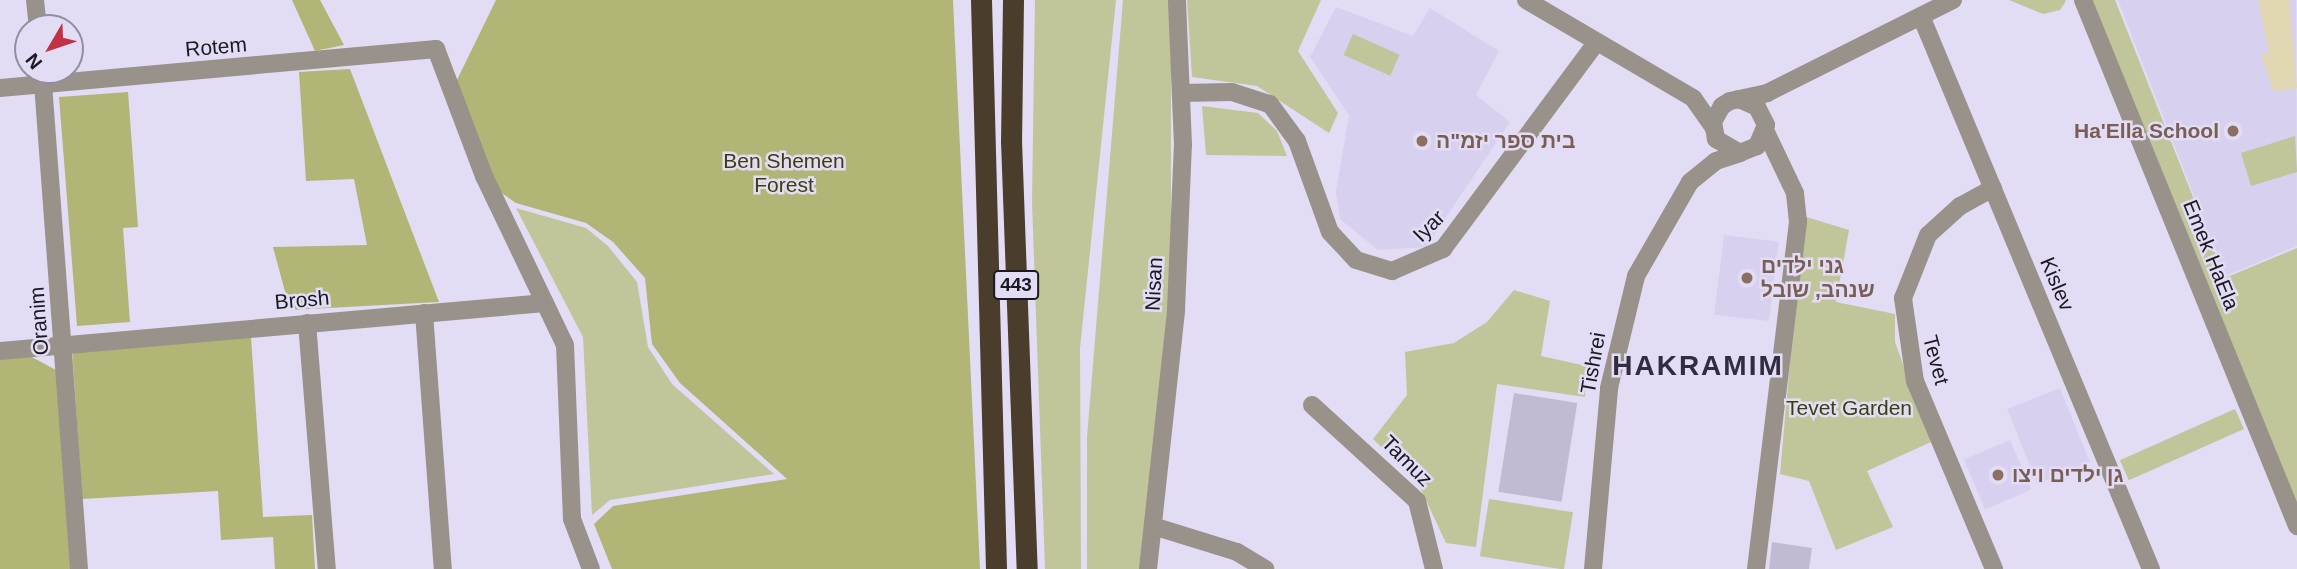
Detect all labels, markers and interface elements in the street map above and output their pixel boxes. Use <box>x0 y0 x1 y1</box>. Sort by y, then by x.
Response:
north arrow <box>14 14 84 84</box>
street label: Rotem <box>184 32 248 62</box>
text: N <box>21 49 46 73</box>
place label: Ha'Ella School <box>2074 118 2219 144</box>
marker: Ha'Ella School <box>2225 123 2241 139</box>
place label: בית ספר יזמ"ה <box>1436 128 1575 154</box>
marker: בית ספר יזמ"ה <box>1414 133 1430 149</box>
park label: Ben Shemen Forest <box>723 148 845 198</box>
street label: Emek HaEla <box>2177 196 2245 314</box>
street label: Iyar <box>1408 205 1450 247</box>
place label: גני ילדים שנהב, שובל <box>1761 253 1875 303</box>
street label: Kislev <box>2034 253 2080 315</box>
street label: Nisan <box>1140 257 1168 311</box>
road number: 443 <box>992 270 1040 300</box>
marker: גני ילדים שנהב, שובל <box>1739 270 1755 286</box>
street label: Brosh <box>274 285 330 315</box>
street label: Oranim <box>24 286 54 356</box>
street label: Tishrei <box>1575 330 1611 396</box>
street label: Tevet <box>1917 332 1955 388</box>
district label: HAKRAMIM <box>1613 349 1783 383</box>
park label: Tevet Garden <box>1786 395 1912 421</box>
street label: Tamuz <box>1376 430 1438 492</box>
place label: גן ילדים ויצו <box>2012 462 2123 488</box>
marker: גן ילדים ויצו <box>1990 467 2006 483</box>

